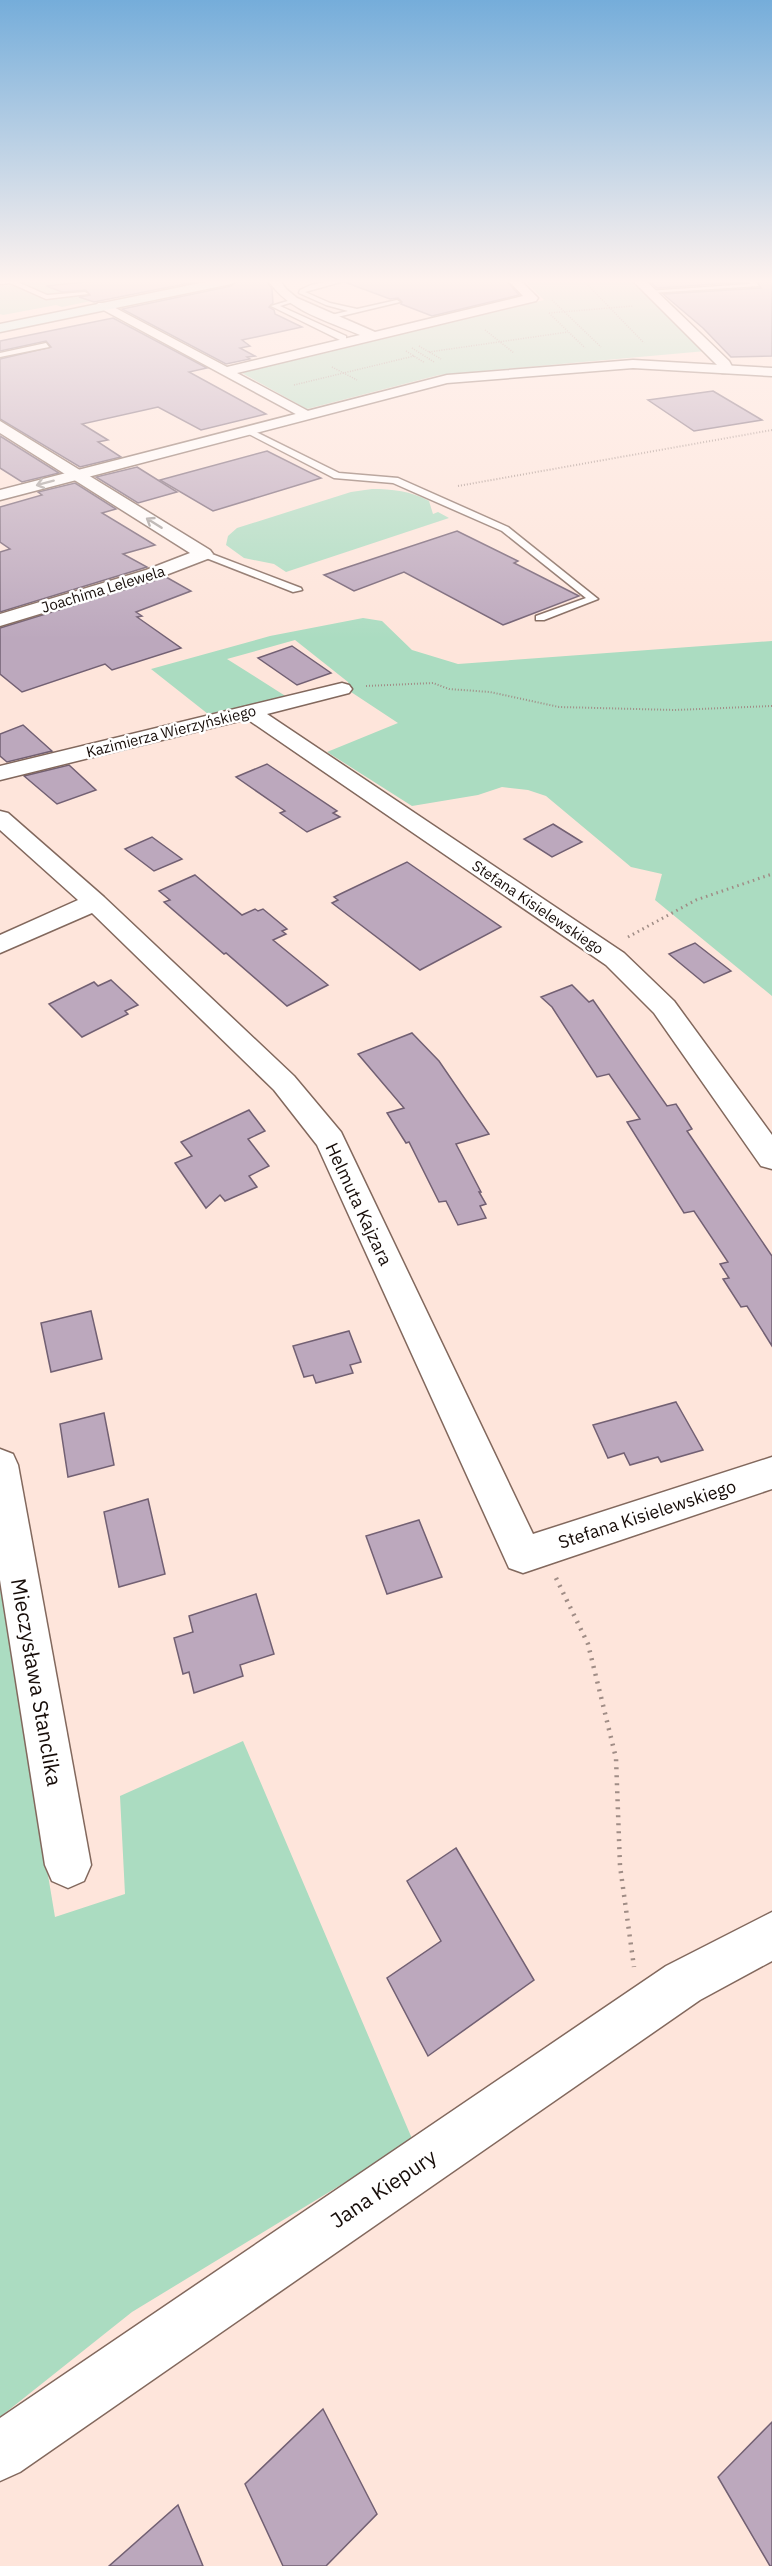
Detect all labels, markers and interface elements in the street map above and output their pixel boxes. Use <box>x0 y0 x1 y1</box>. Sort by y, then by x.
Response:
one-way arrow <box>36 478 55 489</box>
one-way arrow <box>146 516 163 528</box>
street label: Joachima Lelewela <box>39 561 167 617</box>
street label: Kazimierza Wierzyńskiego <box>84 701 258 761</box>
street label: Stefana Kisielewskiego <box>469 856 607 958</box>
street label: Helmuta Kajzara <box>320 1139 398 1269</box>
street label: Stefana Kisielewskiego <box>555 1474 739 1554</box>
street label: Mieczysława Stanclika <box>5 1576 69 1788</box>
street label: Jana Kiepury <box>324 2142 442 2234</box>

